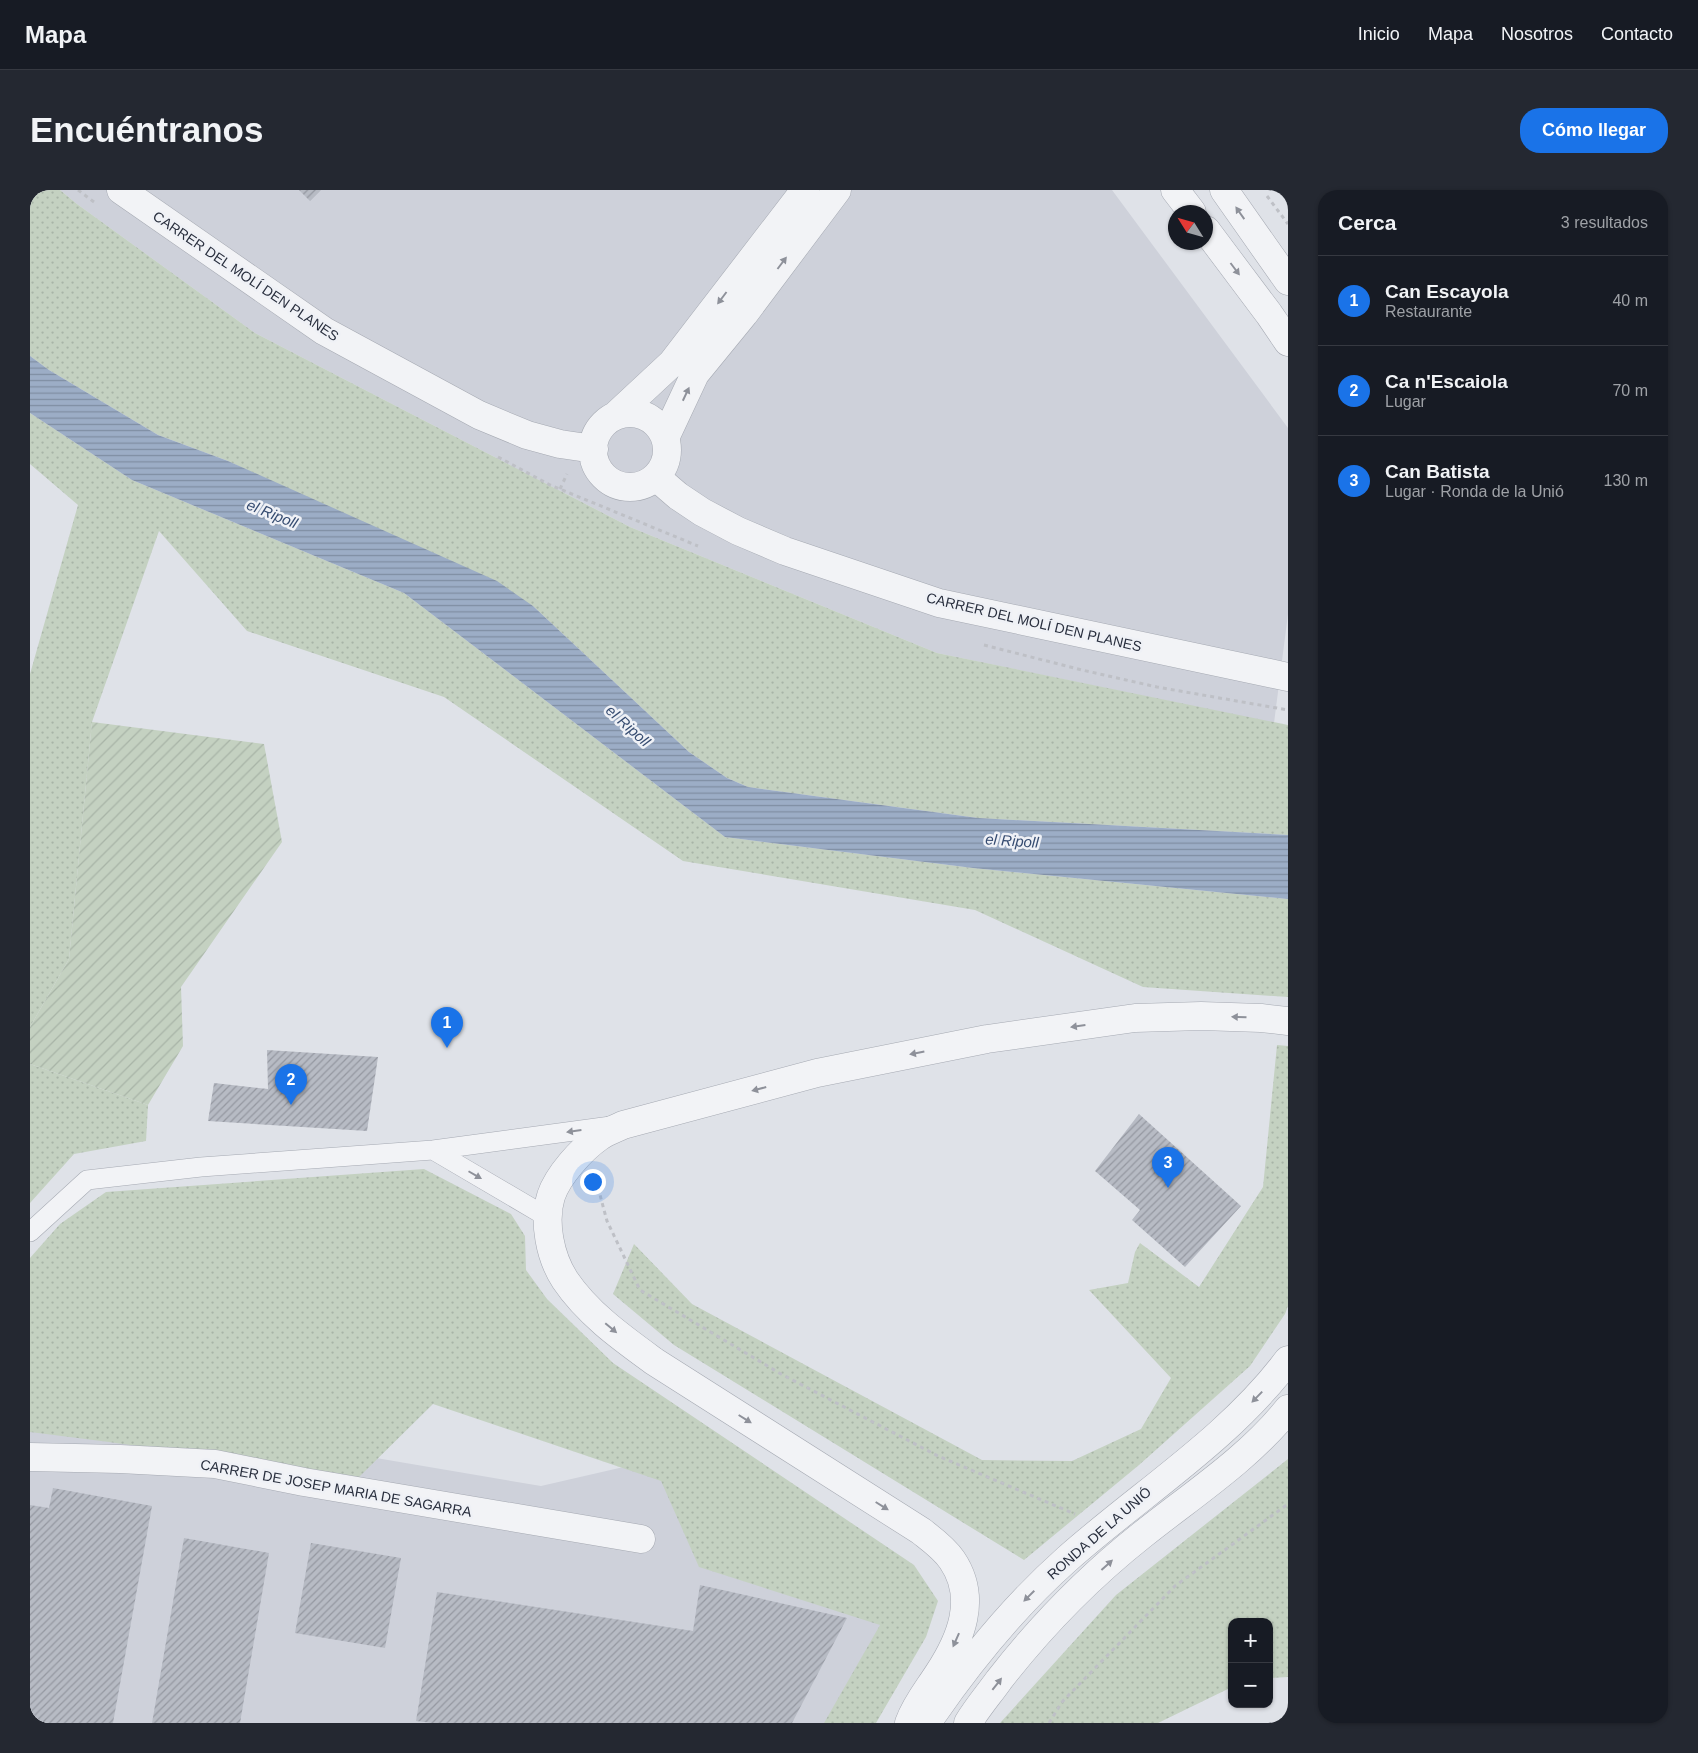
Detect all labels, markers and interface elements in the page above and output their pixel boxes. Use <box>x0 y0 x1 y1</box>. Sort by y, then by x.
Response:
text: Mapa <box>25 21 86 48</box>
text: Inicio <box>1358 24 1400 44</box>
text: Mapa <box>1428 24 1473 44</box>
text: Nosotros <box>1501 24 1573 44</box>
text: Contacto <box>1601 24 1673 44</box>
button: Cómo llegar <box>1520 108 1668 153</box>
text: Encuéntranos <box>30 110 263 149</box>
north arrow <box>1168 205 1213 250</box>
one-way arrow <box>1235 206 1245 220</box>
street label: CARRER DEL MOLÍ DEN PLANES <box>150 208 342 344</box>
text: Cerca <box>1338 211 1396 234</box>
text: 3 resultados <box>1561 214 1648 231</box>
one-way arrow <box>777 257 788 270</box>
one-way arrow <box>1230 262 1240 276</box>
text: Can Escayola <box>1385 281 1509 302</box>
one-way arrow <box>717 291 728 304</box>
text: 1 <box>1350 292 1358 309</box>
text: 40 m <box>1612 292 1648 309</box>
text: Restaurante <box>1385 303 1472 320</box>
text: Ca n'Escaiola <box>1385 371 1508 392</box>
text: 2 <box>1350 382 1358 399</box>
text: 70 m <box>1612 382 1648 399</box>
one-way arrow <box>682 386 690 401</box>
text: Lugar <box>1385 393 1426 410</box>
text: Can Batista <box>1385 461 1490 482</box>
text: 3 <box>1350 472 1358 489</box>
text: 130 m <box>1604 472 1648 489</box>
text: Lugar · Ronda de la Unió <box>1385 483 1564 500</box>
water label: el Ripoll <box>244 496 301 532</box>
street label: CARRER DEL MOLÍ DEN PLANES <box>925 589 1143 655</box>
water label: el Ripoll <box>603 701 654 750</box>
water label: el Ripoll <box>985 830 1040 851</box>
pin: 1 <box>431 1007 463 1048</box>
one-way arrow <box>1231 1013 1247 1021</box>
one-way arrow <box>1069 1022 1085 1030</box>
one-way arrow <box>910 1049 925 1057</box>
pin: 2 <box>275 1064 307 1105</box>
one-way arrow <box>751 1085 766 1093</box>
one-way arrow <box>566 1127 582 1135</box>
pin: 3 <box>1152 1147 1184 1188</box>
your location <box>580 1169 606 1195</box>
one-way arrow <box>468 1170 481 1179</box>
one-way arrow <box>604 1322 616 1334</box>
one-way arrow <box>1251 1391 1263 1403</box>
one-way arrow <box>738 1414 752 1424</box>
street label: CARRER DE JOSEP MARIA DE SAGARRA <box>199 1456 474 1520</box>
street label: RONDA DE LA UNIÓ <box>1044 1484 1154 1582</box>
one-way arrow <box>876 1502 889 1511</box>
one-way arrow <box>1101 1560 1114 1571</box>
one-way arrow <box>1023 1590 1035 1602</box>
map controls <box>1228 1618 1273 1708</box>
button: + <box>1228 1618 1273 1663</box>
one-way arrow <box>951 1633 959 1647</box>
button: − <box>1228 1663 1273 1708</box>
one-way arrow <box>991 1678 1002 1691</box>

